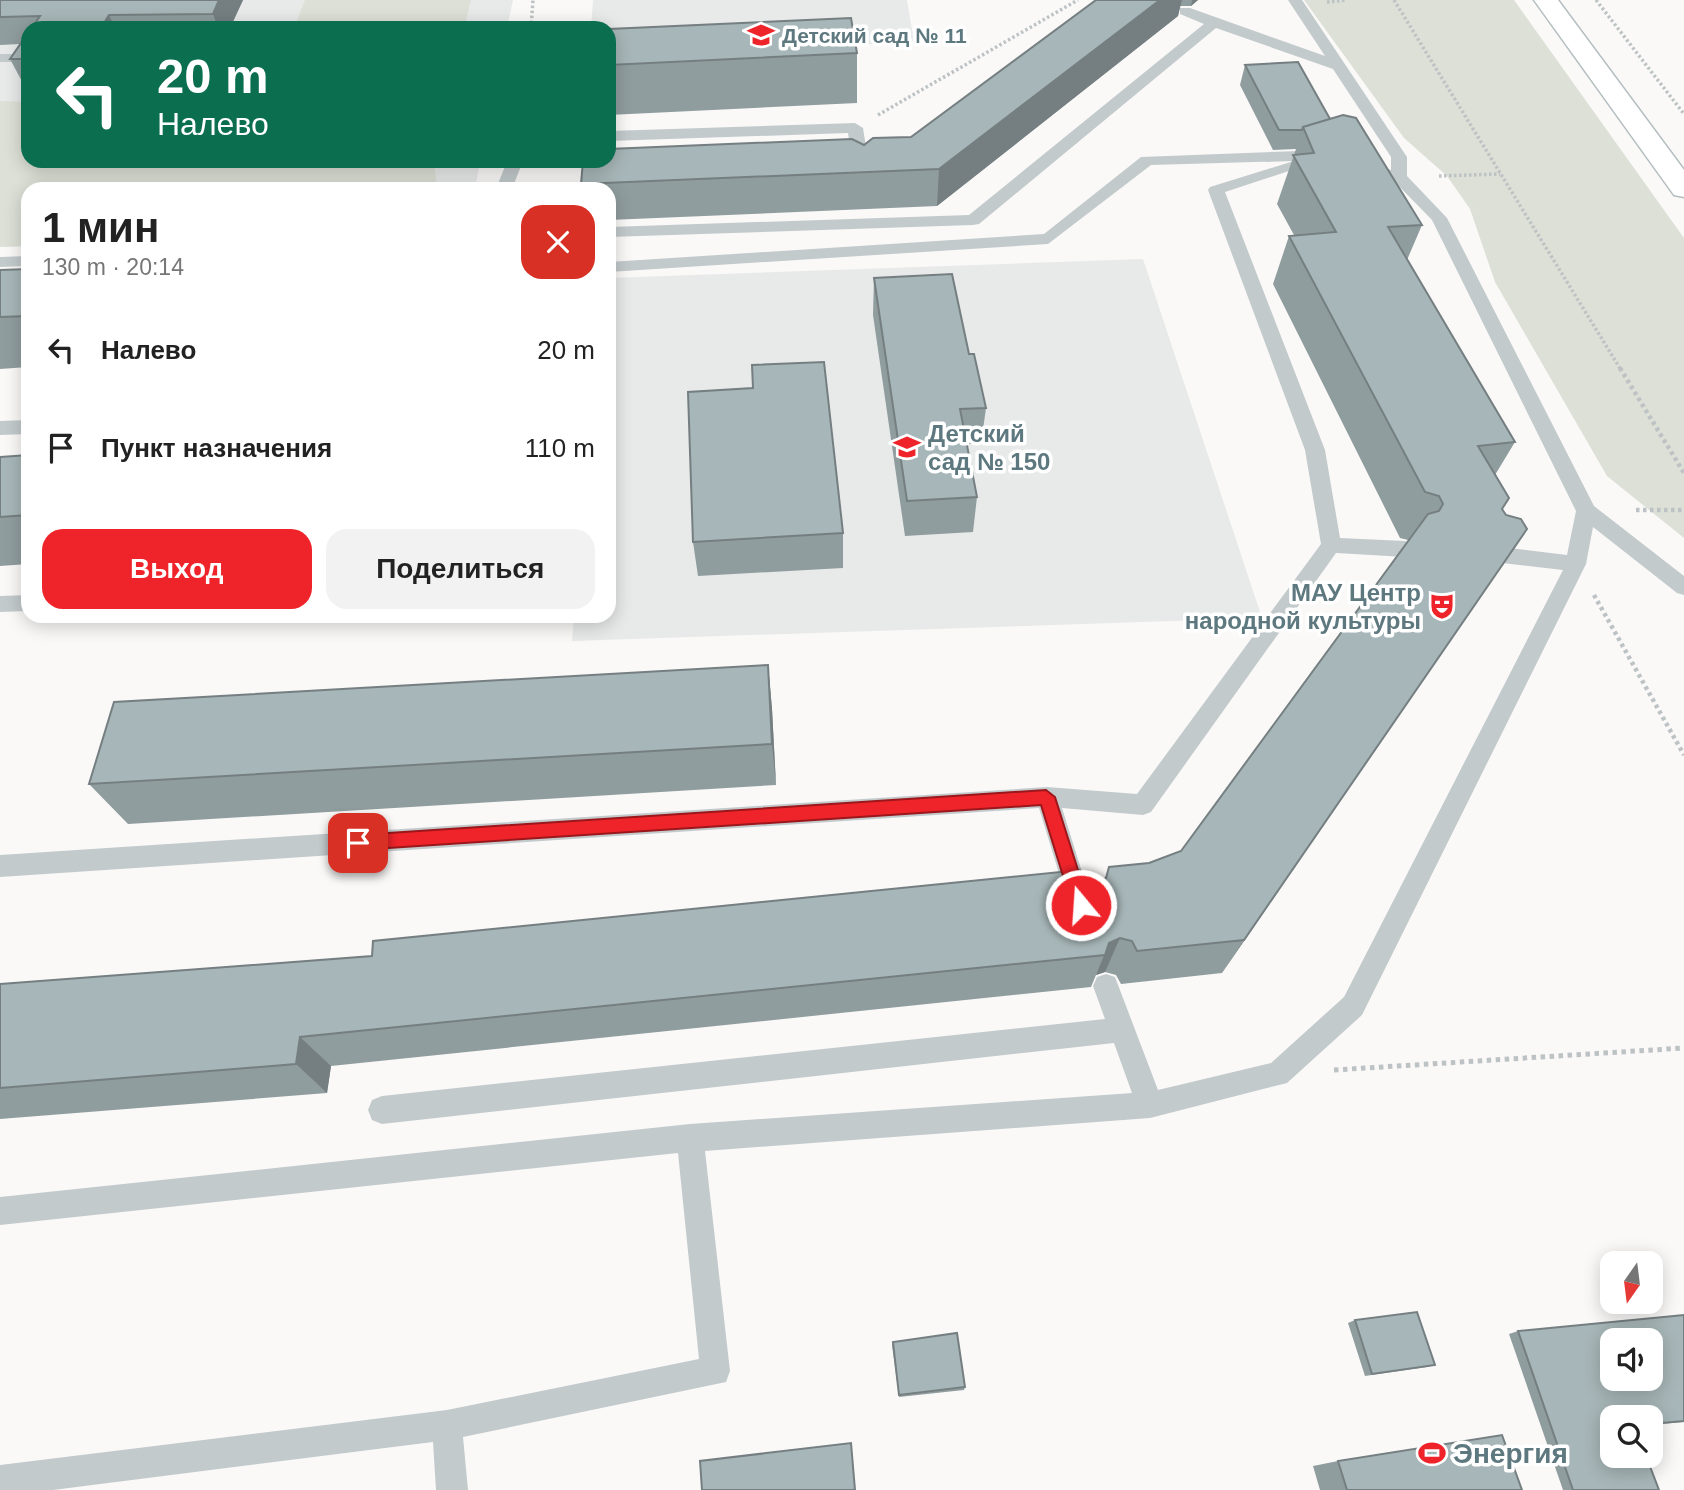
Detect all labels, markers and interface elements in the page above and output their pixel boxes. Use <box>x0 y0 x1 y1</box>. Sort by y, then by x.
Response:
school or university icon: Детский сад № 11 <box>746 20 776 50</box>
place label: Детский сад № 11 <box>782 24 967 47</box>
icon: left <box>42 49 133 140</box>
text: 20 m <box>157 49 269 103</box>
text: Налево <box>157 106 269 142</box>
text: 1 мин <box>42 204 159 251</box>
button: close <box>521 205 595 279</box>
text: 130 m · 20:14 <box>42 254 184 280</box>
icon: left <box>42 331 80 369</box>
text: Налево <box>101 335 196 365</box>
text: 20 m <box>537 335 595 365</box>
place label: Детский сад № 150 <box>928 420 1050 475</box>
icon: arrive <box>42 429 80 467</box>
school or university icon: Детский сад № 150 <box>892 432 922 462</box>
text: Пункт назначения <box>101 433 332 463</box>
text: 110 m <box>525 433 595 463</box>
button: Выход <box>42 529 312 609</box>
button: Поделиться <box>326 529 595 609</box>
place label: МАУ Центр народной культуры <box>1185 579 1421 634</box>
theatre icon: МАУ Центр народной культуры <box>1427 591 1457 621</box>
pin <box>328 813 388 873</box>
icon: arrive <box>339 824 377 862</box>
position arrow <box>1044 868 1118 942</box>
north arrow <box>1600 1251 1662 1314</box>
map controls <box>1600 1251 1663 1468</box>
button: sound <box>1600 1328 1663 1391</box>
button: search <box>1600 1405 1663 1468</box>
sports icon: Энергия <box>1417 1438 1447 1468</box>
place label: Энергия <box>1453 1438 1568 1469</box>

